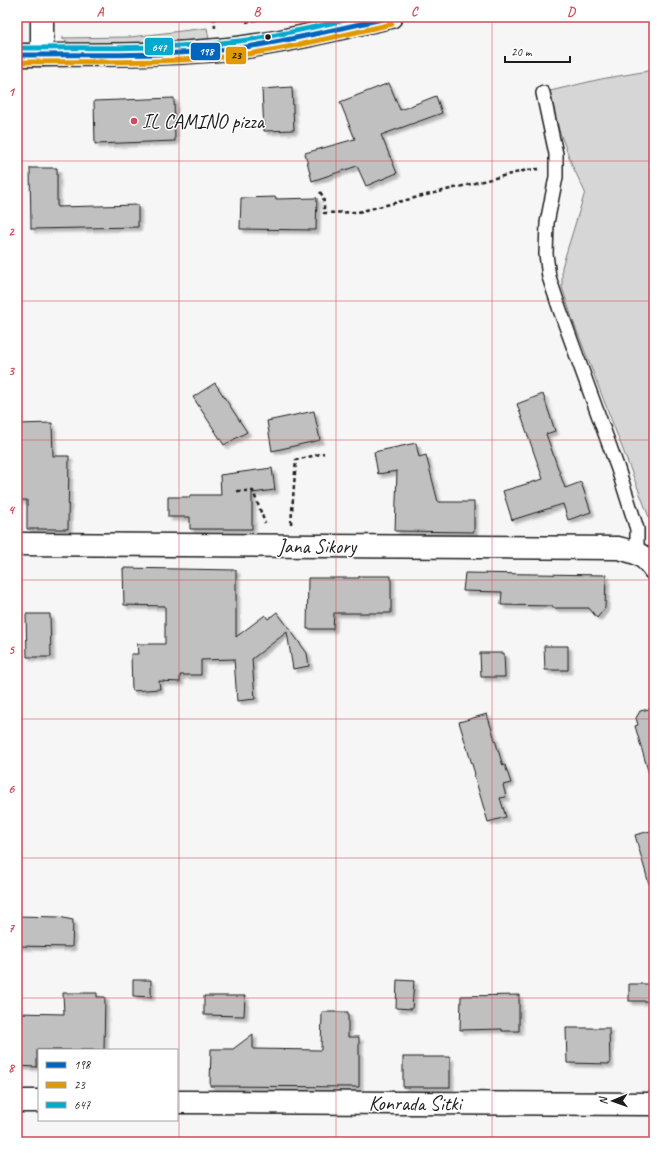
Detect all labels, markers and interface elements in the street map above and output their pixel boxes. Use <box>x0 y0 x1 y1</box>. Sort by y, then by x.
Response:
text: A <box>97 4 105 20</box>
text: B <box>254 4 262 20</box>
text: C <box>411 4 419 20</box>
text: D <box>567 4 576 20</box>
unlabelled marker <box>263 32 273 42</box>
line badge: 647 <box>144 37 174 56</box>
scale bar <box>505 38 570 64</box>
text: 647 <box>151 40 168 54</box>
line badge: 198 <box>190 42 221 61</box>
text: 198 <box>199 44 215 58</box>
text: 20 m <box>511 44 533 60</box>
line badge: 23 <box>225 46 247 65</box>
text: 23 <box>231 48 242 62</box>
text: 1 <box>8 84 16 100</box>
place label: IL CAMINO pizza <box>142 109 266 134</box>
marker: IL CAMINO pizza <box>129 116 139 126</box>
text: 2 <box>8 224 15 240</box>
text: 3 <box>8 363 15 379</box>
text: 4 <box>8 502 16 518</box>
street label: Jana Sikory <box>277 534 358 559</box>
text: 5 <box>8 642 15 658</box>
text: 6 <box>8 781 15 797</box>
text: 7 <box>8 920 15 936</box>
legend <box>38 1049 178 1121</box>
text: 198 <box>74 1057 92 1073</box>
text: 8 <box>8 1060 16 1076</box>
text: 23 <box>74 1077 86 1093</box>
north arrow <box>593 1081 633 1121</box>
street label: Konrada Sitki <box>369 1091 464 1116</box>
text: N <box>596 1096 610 1105</box>
text: 647 <box>74 1097 91 1113</box>

